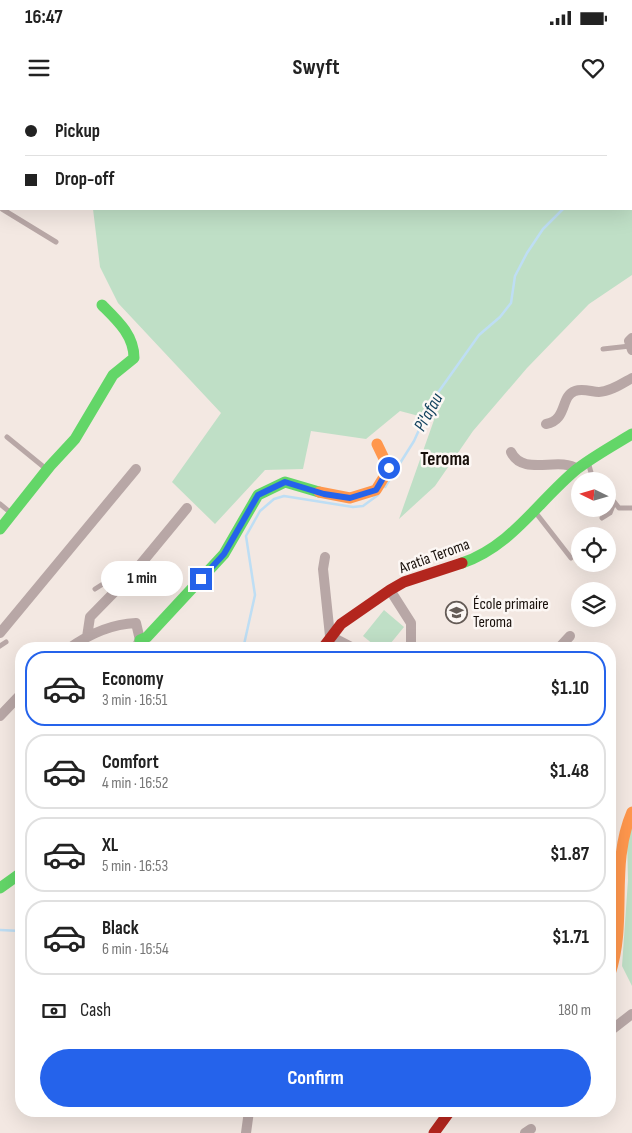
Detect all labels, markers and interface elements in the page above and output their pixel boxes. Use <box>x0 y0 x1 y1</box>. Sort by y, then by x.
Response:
text: 16:47 <box>25 6 63 29</box>
icon: menu <box>25 54 53 82</box>
text: Swyft <box>292 54 340 81</box>
icon: heart <box>579 54 607 82</box>
text: Pickup <box>55 120 100 143</box>
text: Drop-off <box>55 168 115 191</box>
water label: Pi'afau <box>410 389 448 435</box>
district label: Teroma <box>420 448 470 471</box>
route start <box>378 457 400 479</box>
north arrow <box>571 472 616 518</box>
map controls <box>571 472 616 627</box>
button: locate <box>571 527 616 572</box>
street label: Aratia Teroma <box>396 535 472 578</box>
callout: 1 min <box>101 562 184 596</box>
route end <box>190 568 212 590</box>
text: 1 min <box>127 569 157 588</box>
button: layers <box>571 582 616 627</box>
place label: École primaire Teroma <box>473 595 549 632</box>
school or university icon: École primaire Teroma <box>445 600 469 624</box>
icon: car <box>42 666 87 711</box>
text: Economy <box>102 668 164 691</box>
text: $1.10 <box>550 677 589 700</box>
text: 3 min · 16:51 <box>102 691 167 710</box>
icon: car <box>42 749 87 794</box>
text: Comfort <box>102 751 159 774</box>
text: $1.48 <box>549 760 589 783</box>
text: 4 min · 16:52 <box>102 774 168 793</box>
icon: car <box>42 832 87 877</box>
text: XL <box>102 834 118 857</box>
text: $1.87 <box>550 843 589 866</box>
text: 5 min · 16:53 <box>102 857 168 876</box>
icon: car <box>42 915 87 960</box>
text: Black <box>102 917 139 940</box>
text: $1.71 <box>552 926 589 949</box>
text: 6 min · 16:54 <box>102 940 169 959</box>
icon: cash <box>40 997 68 1025</box>
text: Cash <box>80 999 111 1022</box>
text: 180 m <box>558 1001 591 1020</box>
button: Confirm <box>40 1049 591 1107</box>

